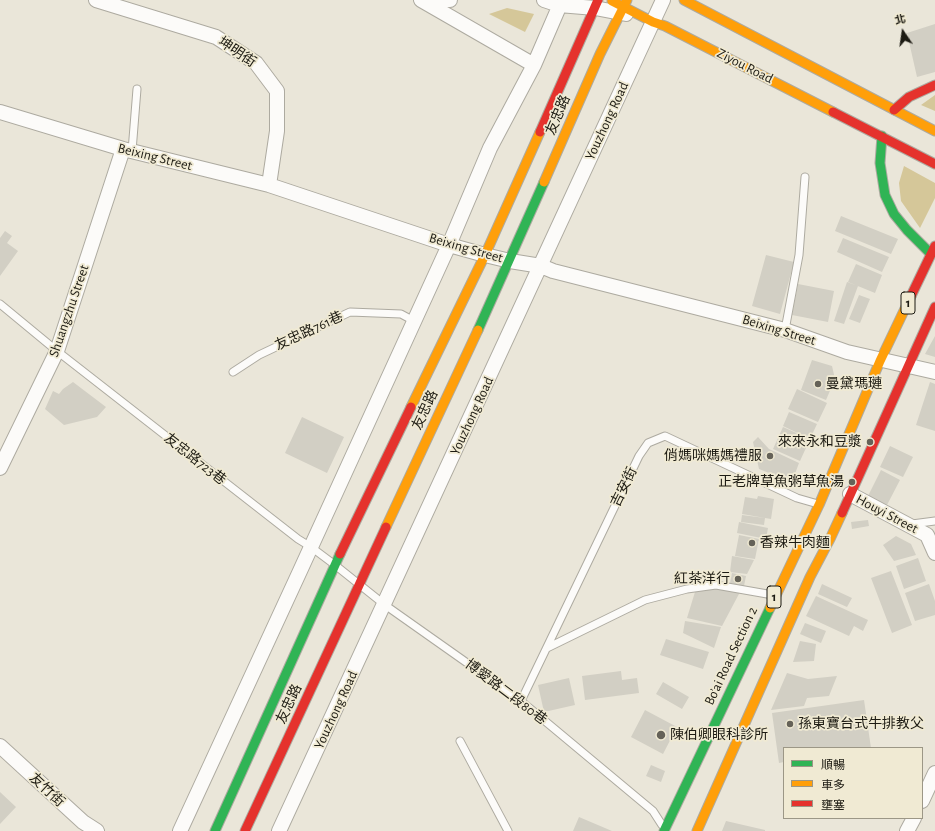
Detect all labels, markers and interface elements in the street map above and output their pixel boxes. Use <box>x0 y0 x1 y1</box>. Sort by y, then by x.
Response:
north arrow <box>883 12 923 52</box>
text: 北 <box>894 13 907 26</box>
street label: 坤明街 <box>215 33 259 71</box>
street label: Ziyou Road <box>714 45 776 87</box>
street label: Youzhong Road <box>582 79 632 163</box>
street label: 友忠路 <box>542 92 574 138</box>
street label: Beixing Street <box>116 140 194 174</box>
street label: Beixing Street <box>427 229 505 267</box>
street label: Shuangzhu Street <box>45 263 93 359</box>
road number: 1 <box>901 292 915 314</box>
street label: 友忠路761巷 <box>272 308 346 354</box>
street label: Beixing Street <box>740 311 818 349</box>
street label: Youzhong Road <box>447 374 497 458</box>
place label: 曼黛瑪璉 <box>826 376 882 392</box>
marker: 曼黛瑪璉 <box>813 379 823 389</box>
street label: 友忠路 <box>409 387 441 433</box>
street label: 友忠路723巷 <box>161 430 229 488</box>
place label: 來來永和豆漿 <box>778 434 862 450</box>
marker: 來來永和豆漿 <box>865 437 875 447</box>
place label: 俏媽咪媽媽禮服 <box>664 448 762 464</box>
marker: 俏媽咪媽媽禮服 <box>765 451 775 461</box>
street label: 吉安街 <box>607 464 641 510</box>
place label: 正老牌草魚粥草魚湯 <box>718 474 844 490</box>
marker: 正老牌草魚粥草魚湯 <box>847 477 857 487</box>
street label: Houyi Street <box>853 491 921 537</box>
place label: 香辣牛肉麵 <box>760 535 830 551</box>
marker: 香辣牛肉麵 <box>747 538 757 548</box>
place label: 紅茶洋行 <box>674 571 730 587</box>
marker: 紅茶洋行 <box>733 574 743 584</box>
road number: 1 <box>767 586 781 608</box>
street label: Bo’ai Road Section 2 <box>701 604 761 708</box>
street label: 博愛路二段80巷 <box>462 656 550 728</box>
street label: Youzhong Road <box>311 668 361 752</box>
street label: 友忠路 <box>273 681 305 727</box>
place label: 孫東寶台式牛排教父 <box>798 716 924 732</box>
marker: 孫東寶台式牛排教父 <box>785 719 795 729</box>
place label: 陳伯卿眼科診所 <box>670 727 768 743</box>
marker: 陳伯卿眼科診所 <box>655 729 667 741</box>
legend <box>783 747 923 819</box>
text: 順暢 <box>821 759 845 771</box>
street label: 友竹街 <box>26 770 68 810</box>
text: 車多 <box>821 779 845 791</box>
text: 壅塞 <box>821 799 845 811</box>

